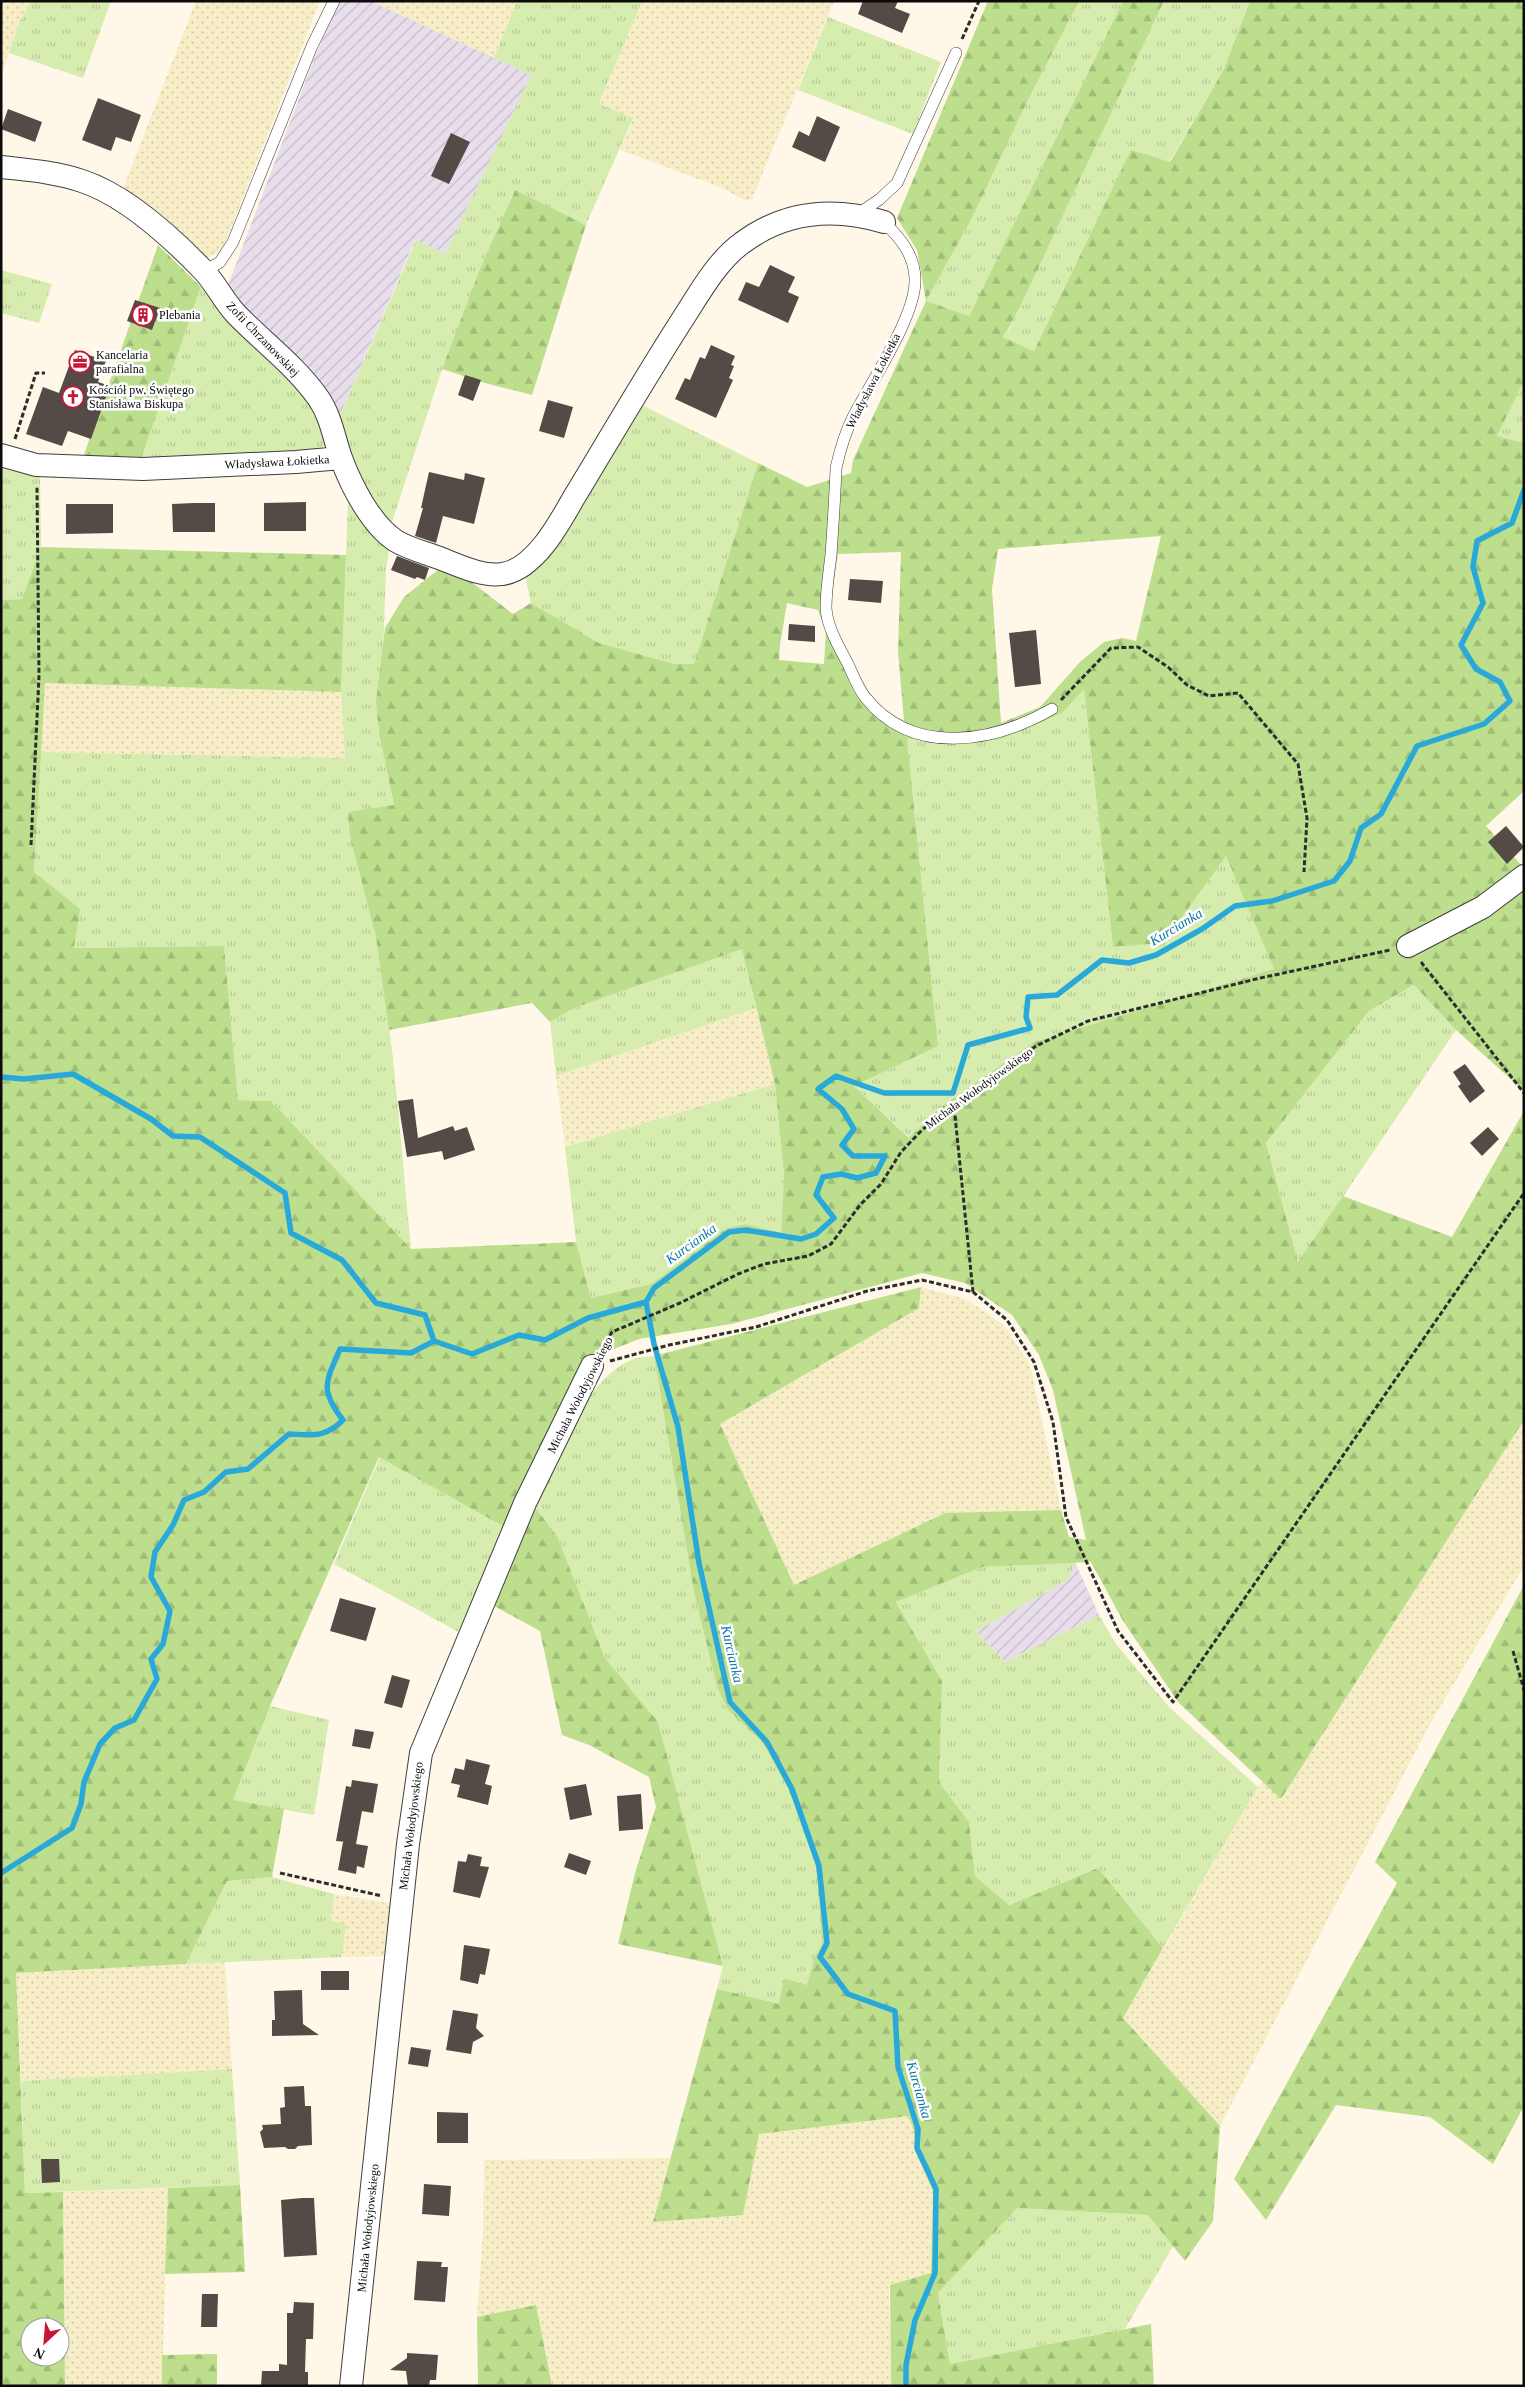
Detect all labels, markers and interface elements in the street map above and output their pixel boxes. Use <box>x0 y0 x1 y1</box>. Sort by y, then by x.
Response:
street label: Zofii Chrzanowskiej <box>224 299 302 379</box>
building icon: Plebania <box>131 303 155 327</box>
place label: Plebania <box>159 308 201 322</box>
street label: Władysława Łokietka <box>843 330 903 431</box>
place label: Kancelaria parafialna <box>96 348 149 376</box>
office icon: Kancelaria parafialna <box>68 350 92 374</box>
place label: Kościół pw. Świętego Stanisława Biskupa <box>89 383 194 411</box>
church icon: Kościół pw. Świętego Stanisława Biskupa <box>61 385 85 409</box>
street label: Władysława Łokietka <box>224 452 330 472</box>
water label: Kurcianka <box>1146 905 1205 949</box>
street label: Michała Wołodyjowskiego <box>923 1044 1035 1132</box>
water label: Kurcianka <box>662 1221 719 1268</box>
street label: Michała Wołodyjowskiego <box>544 1334 616 1456</box>
water label: Kurcianka <box>718 1623 746 1684</box>
street label: Michała Wołodyjowskiego <box>396 1761 426 1891</box>
water label: Kurcianka <box>903 2059 934 2120</box>
street label: Michała Wołodyjowskiego <box>354 2163 382 2293</box>
north arrow <box>20 2317 70 2367</box>
text: N <box>32 2344 47 2362</box>

